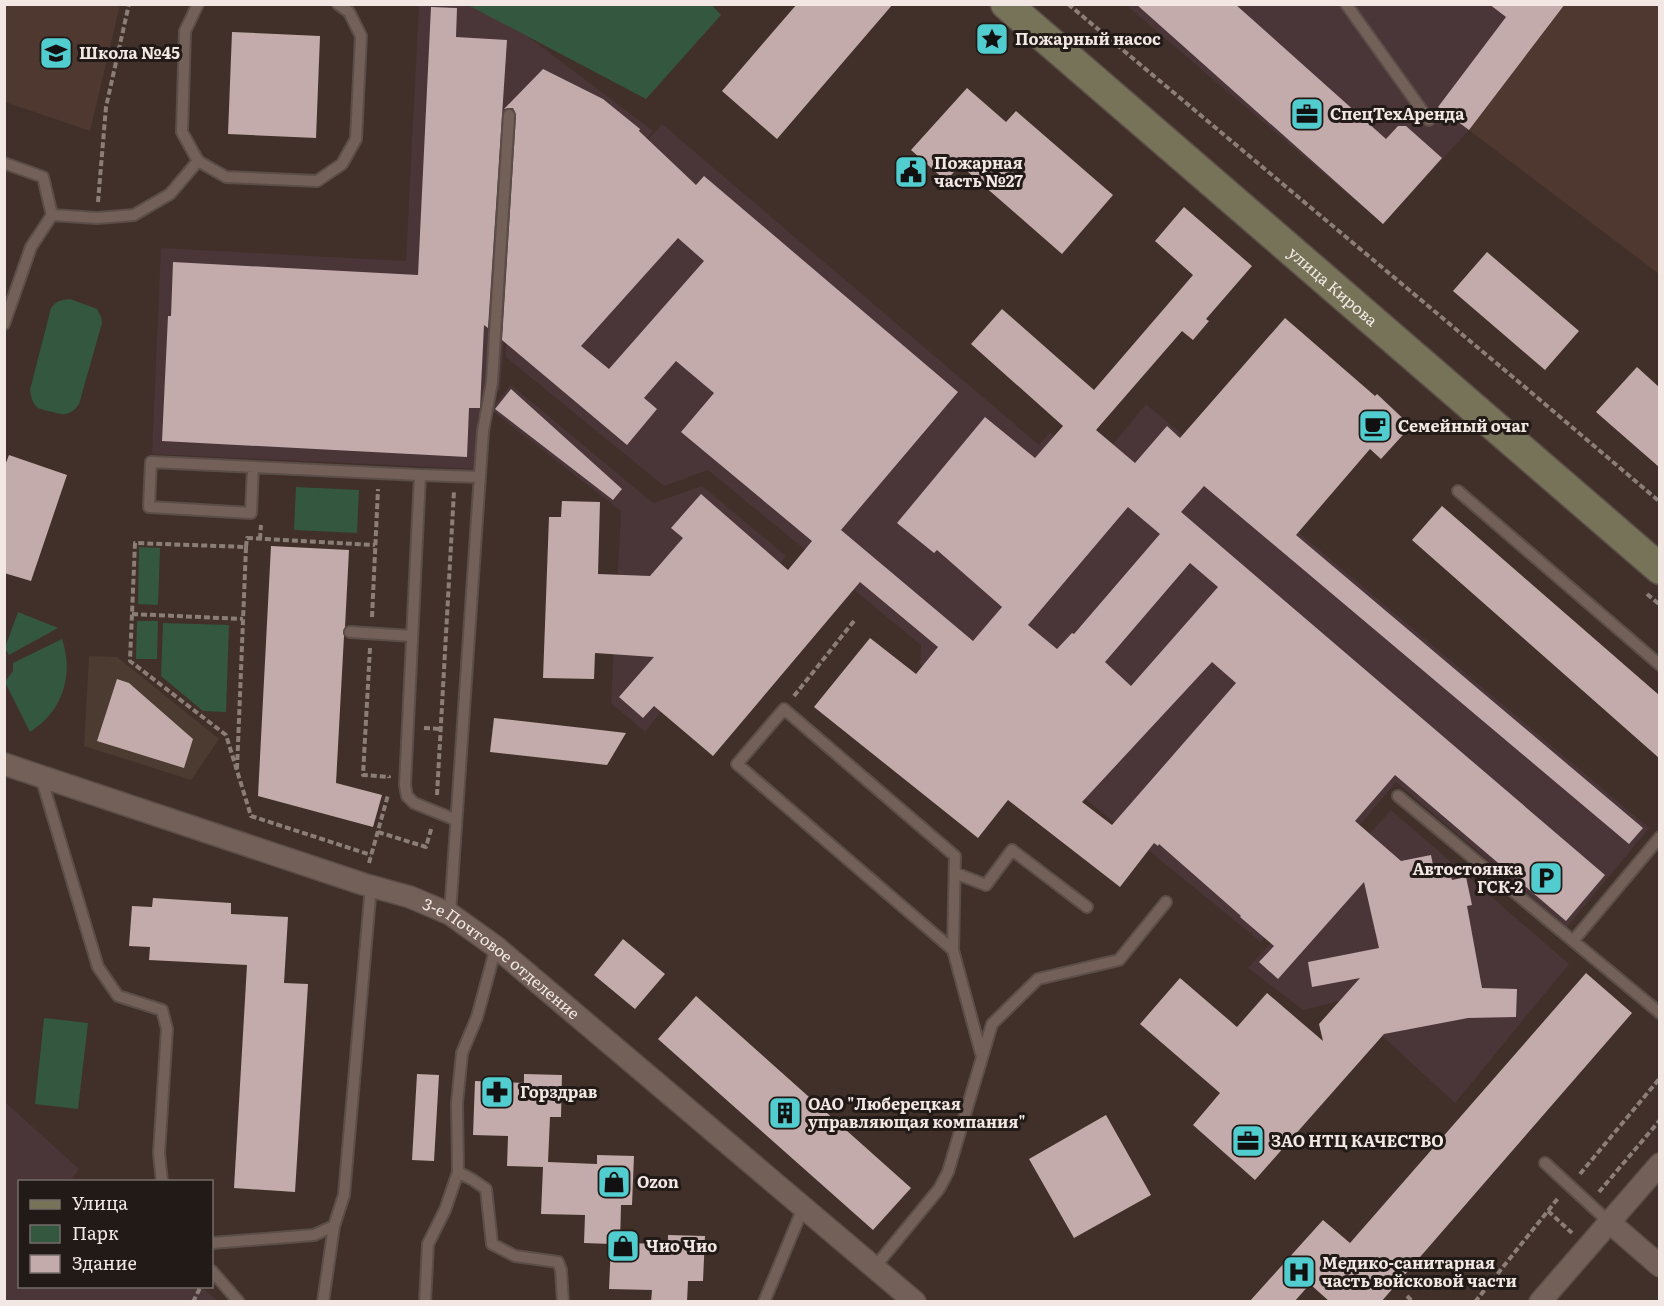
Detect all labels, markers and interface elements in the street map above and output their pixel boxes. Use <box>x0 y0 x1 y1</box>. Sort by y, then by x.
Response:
place icon: Пожарный насос <box>974 21 1010 57</box>
place label: Пожарный насос <box>1015 26 1161 50</box>
school or university icon: Школа №45 <box>38 35 74 71</box>
place label: Школа №45 <box>79 40 180 64</box>
office icon: СпецТехАренда <box>1289 96 1325 132</box>
place label: СпецТехАренда <box>1330 101 1465 125</box>
place label: Пожарная часть №27 <box>934 150 1023 192</box>
public building icon: Пожарная часть №27 <box>893 154 929 190</box>
street label: улица Кирова <box>1283 240 1384 332</box>
cafe icon: Семейный очаг <box>1357 408 1393 444</box>
place label: Семейный очаг <box>1398 413 1530 437</box>
place label: Автостоянка ГСК-2 <box>1412 856 1524 898</box>
parking icon: Автостоянка ГСК-2 <box>1528 860 1564 896</box>
street label: 3-е Почтовое отделение <box>419 891 586 1024</box>
pharmacy icon: Горздрав <box>479 1074 515 1110</box>
place label: Горздрав <box>520 1079 598 1103</box>
place label: ОАО "Люберецкая управляющая компания" <box>808 1091 1026 1133</box>
building icon: ОАО "Люберецкая управляющая компания" <box>767 1095 803 1131</box>
office icon: ЗАО НТЦ КАЧЕСТВО <box>1230 1123 1266 1159</box>
place label: ЗАО НТЦ КАЧЕСТВО <box>1271 1128 1444 1152</box>
shop icon: Ozon <box>596 1164 632 1200</box>
place label: Ozon <box>637 1169 679 1193</box>
legend <box>18 1180 213 1288</box>
text: Улица <box>72 1189 128 1216</box>
text: Парк <box>72 1219 119 1246</box>
shop icon: Чио Чио <box>605 1228 641 1264</box>
place label: Чио Чио <box>646 1233 717 1257</box>
text: Здание <box>72 1249 137 1276</box>
place label: Медико-санитарная часть войсковой части <box>1322 1250 1517 1292</box>
hospital icon: Медико-санитарная часть войсковой части <box>1281 1254 1317 1290</box>

